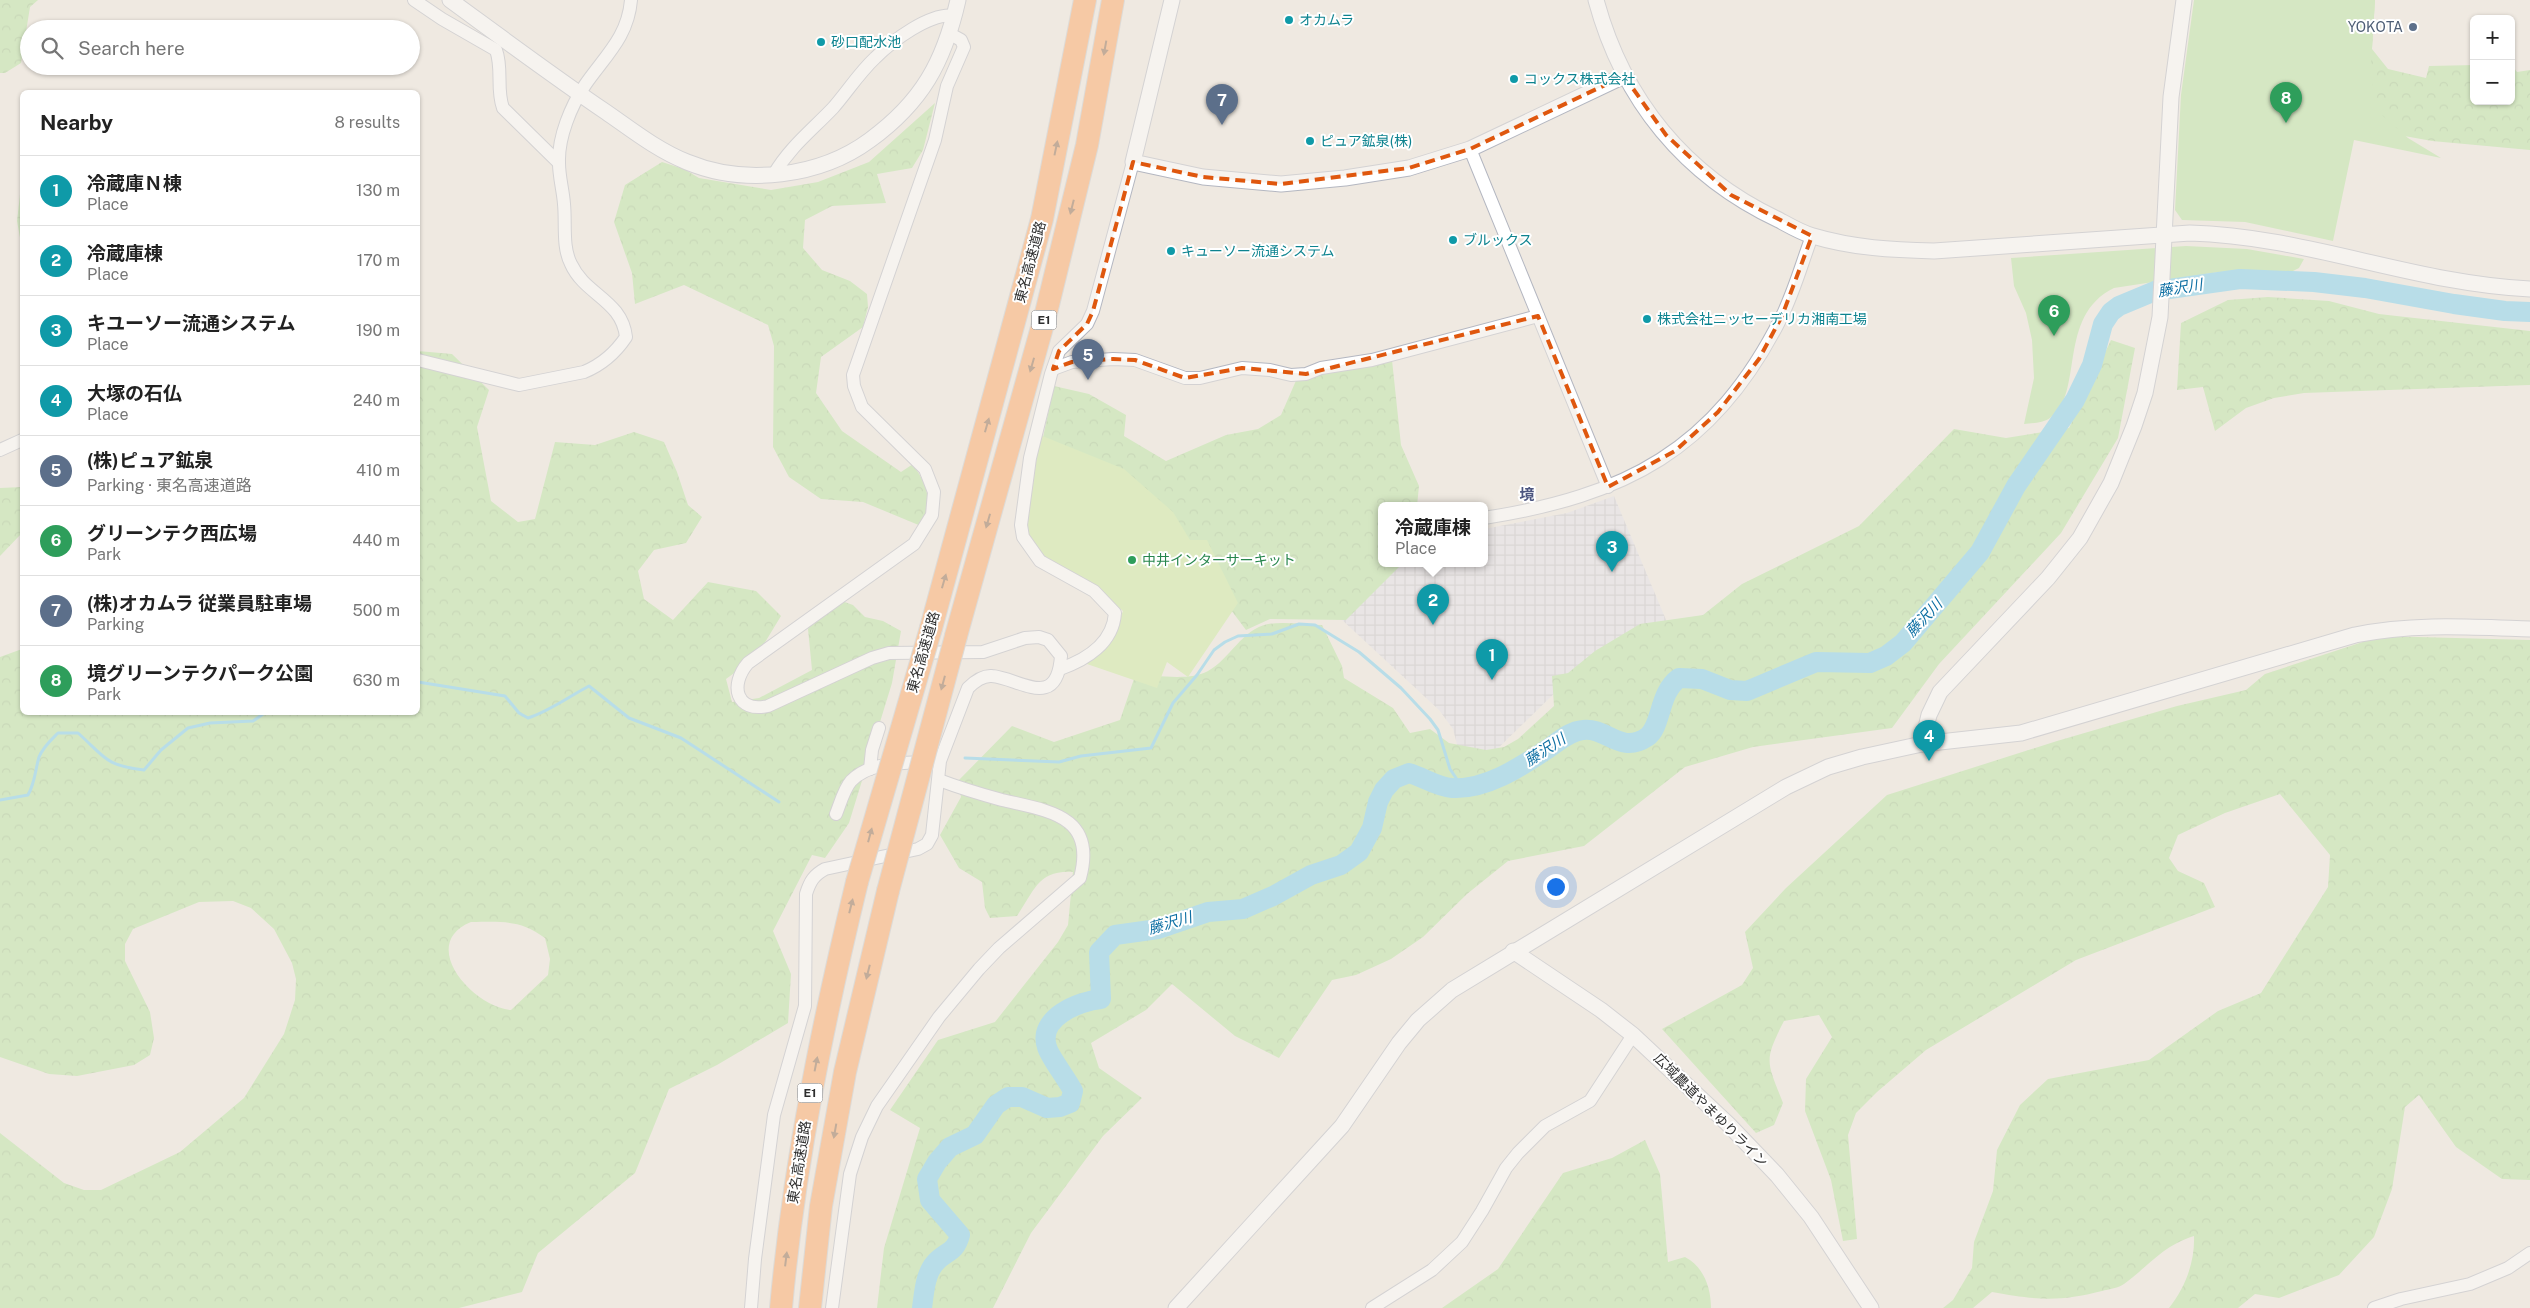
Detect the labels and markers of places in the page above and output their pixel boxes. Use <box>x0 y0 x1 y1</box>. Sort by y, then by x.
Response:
place label: オカムラ <box>1299 12 1354 28</box>
marker: オカムラ <box>1283 14 1295 26</box>
place label: YOKOTA <box>2348 19 2403 35</box>
marker: YOKOTA <box>2407 21 2419 33</box>
place label: 砂口配水池 <box>831 34 901 50</box>
marker: 砂口配水池 <box>815 36 827 48</box>
place label: コックス株式会社 <box>1524 71 1636 87</box>
marker: コックス株式会社 <box>1508 73 1520 85</box>
pin: 8 <box>2270 82 2302 123</box>
pin: 7 <box>1206 84 1238 125</box>
place label: ピュア鉱泉(株) <box>1320 133 1412 149</box>
marker: ピュア鉱泉(株) <box>1304 135 1316 147</box>
place label: ブルックス <box>1463 232 1533 248</box>
marker: ブルックス <box>1447 234 1459 246</box>
place label: キューソー流通システム <box>1181 243 1335 259</box>
marker: キューソー流通システム <box>1165 245 1177 257</box>
pin: 6 <box>2038 295 2070 336</box>
place label: 株式会社ニッセーデリカ湘南工場 <box>1657 311 1867 327</box>
marker: 株式会社ニッセーデリカ湘南工場 <box>1641 313 1653 325</box>
pin: 5 <box>1072 339 1104 380</box>
pin: 3 <box>1596 531 1628 572</box>
place label: 中井インターサーキット <box>1142 552 1296 568</box>
marker: 中井インターサーキット <box>1126 554 1138 566</box>
pin: 2 <box>1417 584 1449 625</box>
pin: 1 <box>1476 639 1508 680</box>
pin: 4 <box>1913 720 1945 761</box>

